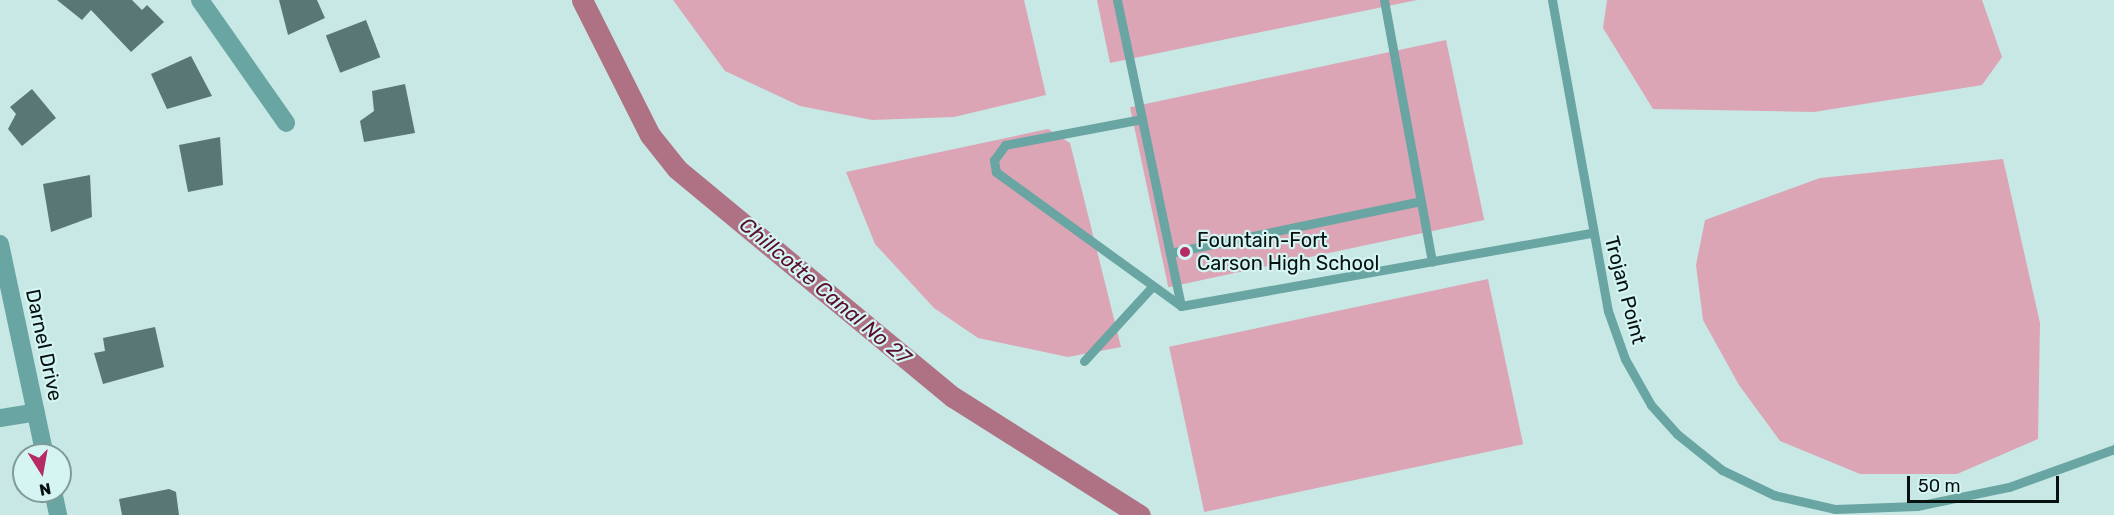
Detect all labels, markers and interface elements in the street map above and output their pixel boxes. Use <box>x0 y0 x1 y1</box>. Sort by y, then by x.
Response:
water label: Chillcotte Canal No 27 <box>734 212 916 370</box>
place label: Fountain-Fort Carson High School <box>1197 228 1379 275</box>
street label: Trojan Point <box>1599 233 1651 347</box>
marker: Fountain-Fort Carson High School <box>1178 245 1192 259</box>
street label: Darnel Drive <box>20 287 68 403</box>
north arrow <box>12 443 72 503</box>
scale bar <box>1910 464 2062 502</box>
text: 50 m <box>1918 475 1961 497</box>
text: N <box>38 479 53 500</box>

